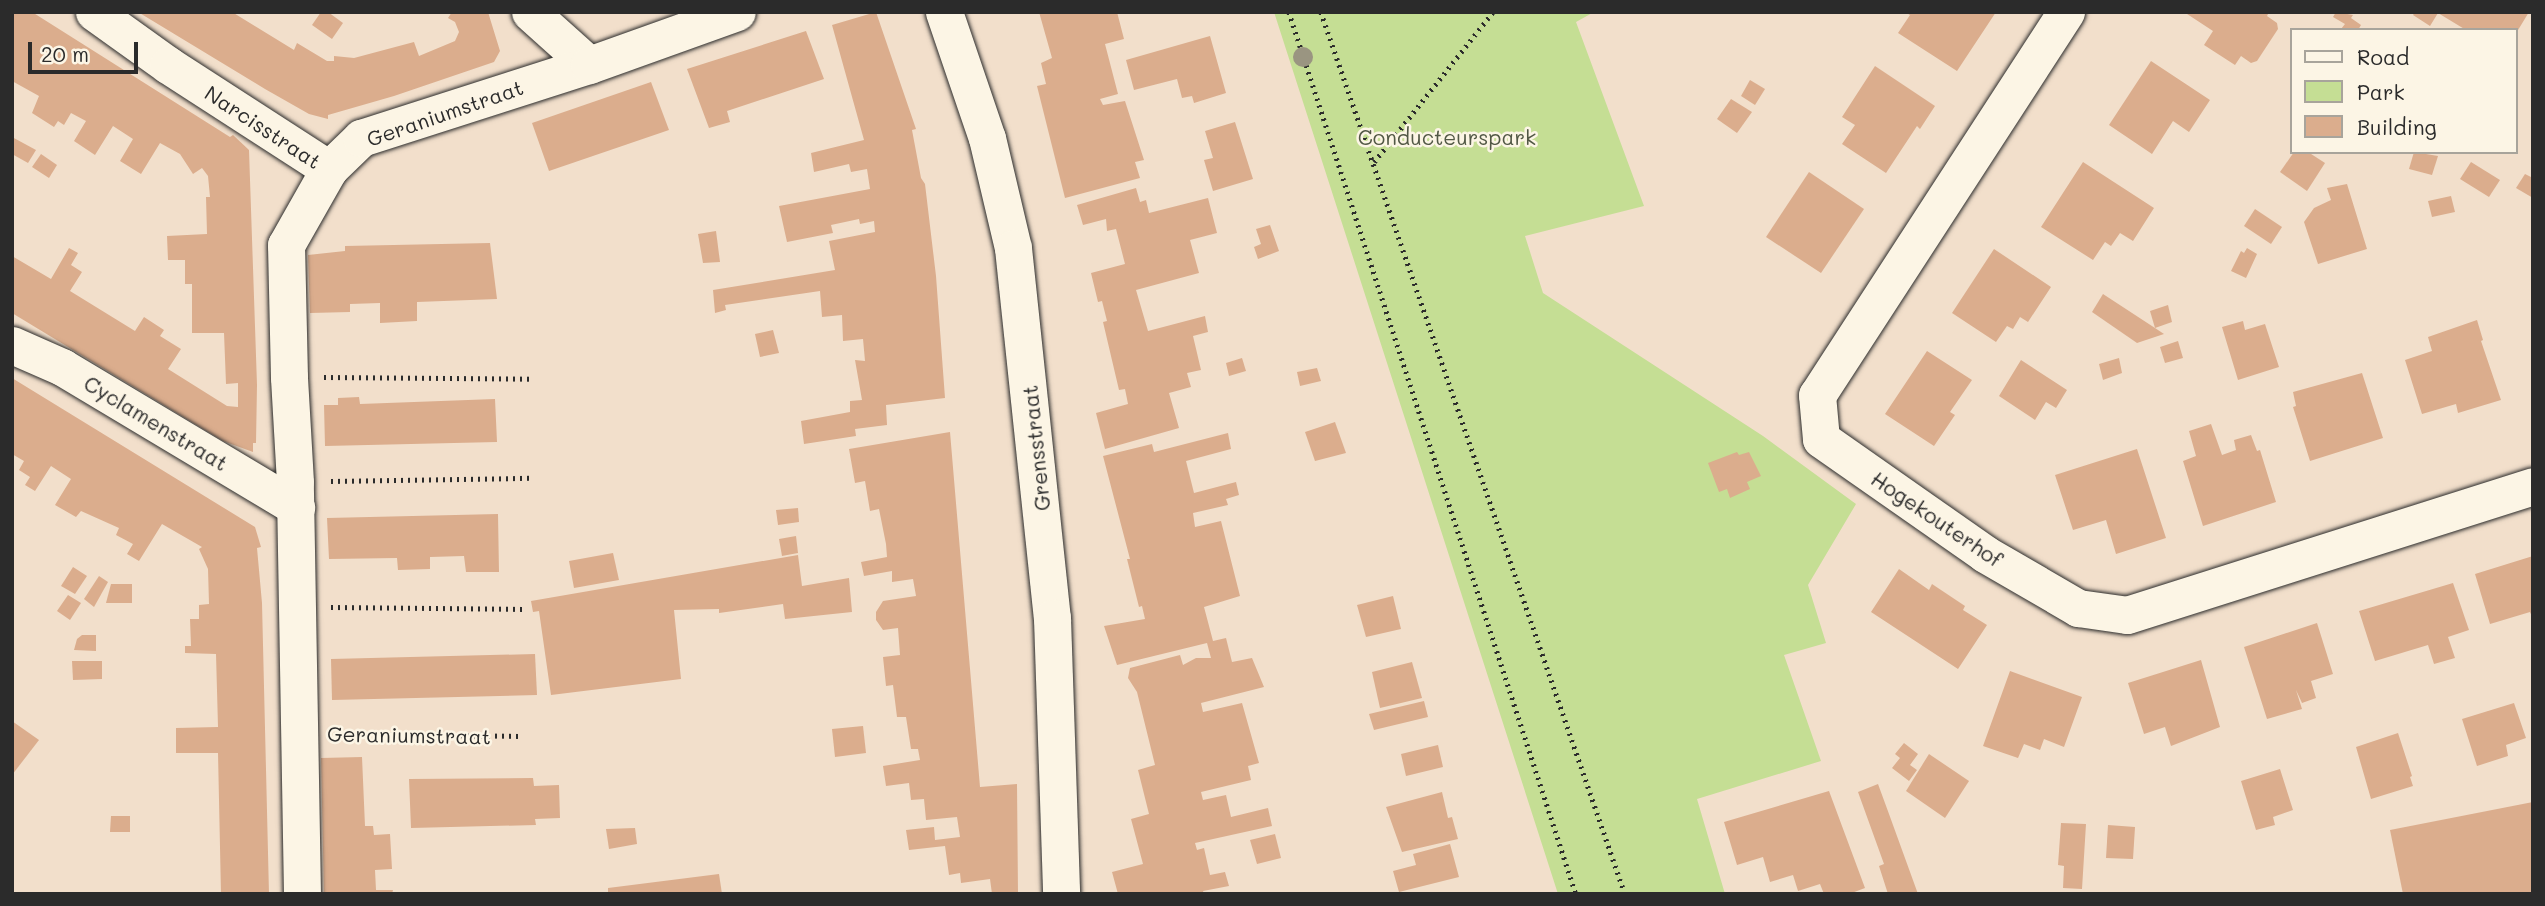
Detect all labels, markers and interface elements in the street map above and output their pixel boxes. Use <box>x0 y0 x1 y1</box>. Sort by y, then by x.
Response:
scale bar <box>32 28 142 72</box>
legend <box>2290 28 2517 154</box>
text: 20 m <box>41 40 89 67</box>
text: Road <box>2357 43 2409 70</box>
street label: Geraniumstraat <box>363 74 527 152</box>
text: Park <box>2357 78 2405 105</box>
street label: Narcisstraat <box>200 80 326 174</box>
text: Building <box>2357 113 2437 140</box>
park label: Conducteurspark <box>1358 124 1536 150</box>
street label: Cyclamenstraat <box>79 370 233 476</box>
street label: Grensstraat <box>1017 384 1055 512</box>
street label: Hogekouterhof <box>1867 466 2007 572</box>
street label: Geraniumstraat <box>327 721 491 749</box>

